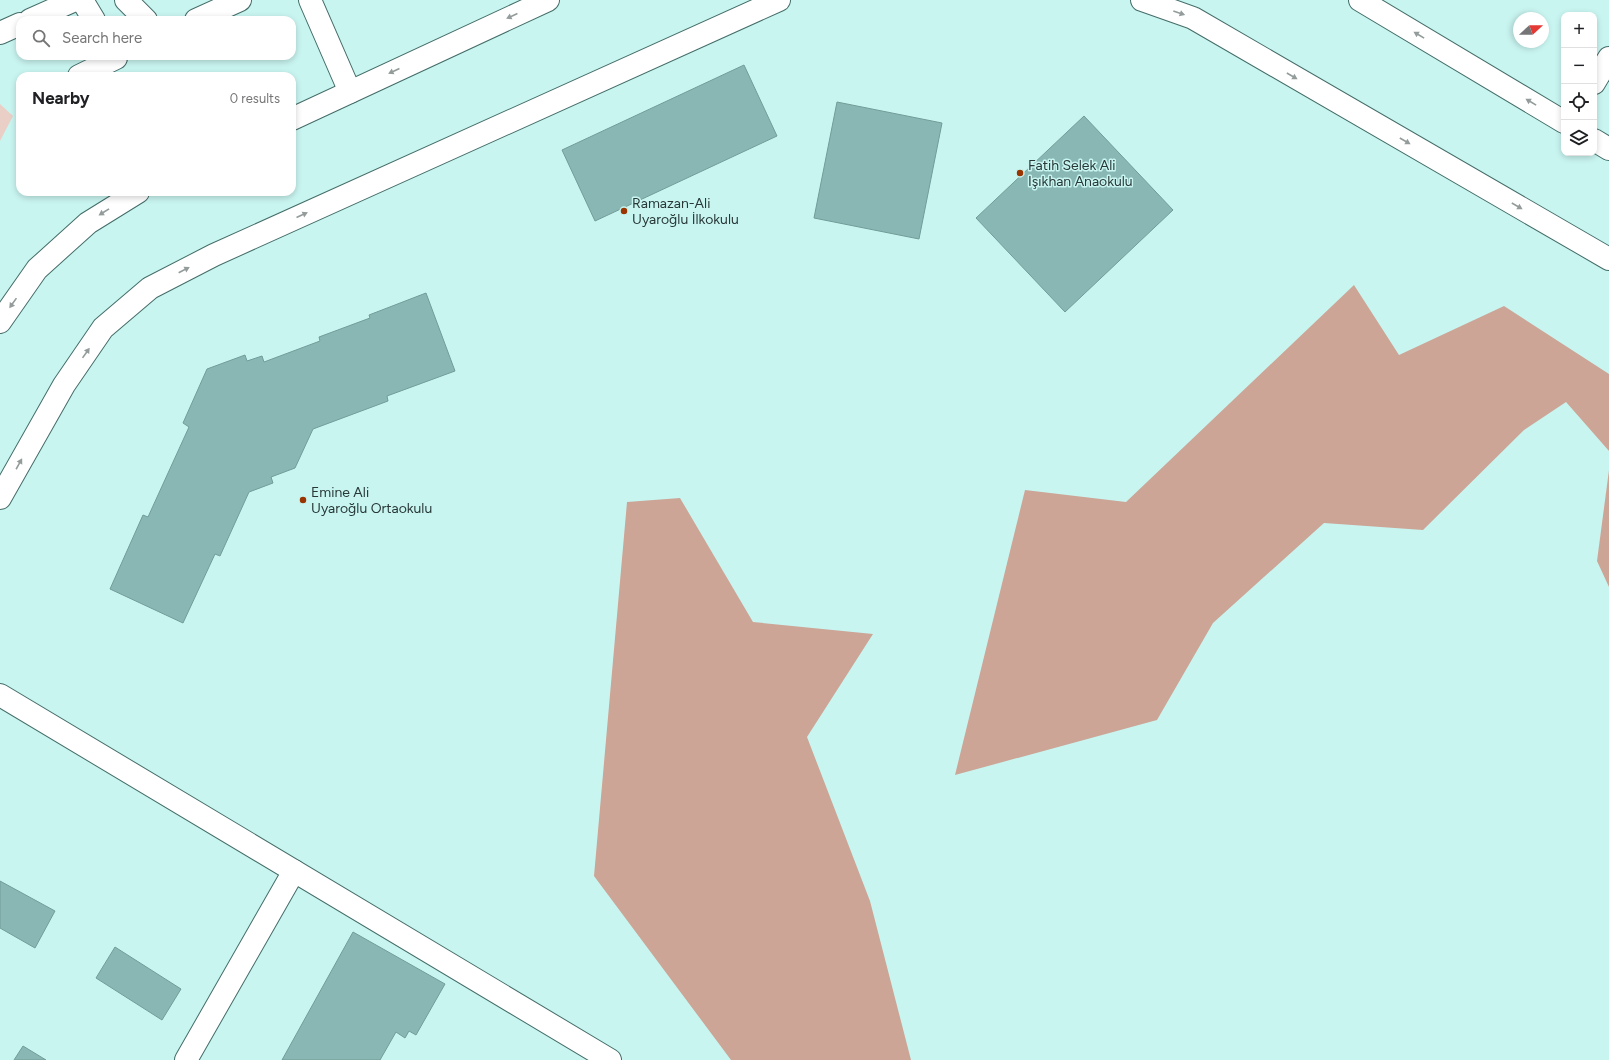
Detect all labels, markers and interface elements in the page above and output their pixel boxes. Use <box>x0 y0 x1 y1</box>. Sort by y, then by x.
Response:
one-way arrow <box>1173 10 1185 16</box>
north arrow <box>1513 12 1549 48</box>
map controls <box>1561 12 1597 156</box>
button: + <box>1561 12 1597 48</box>
one-way arrow <box>507 13 518 19</box>
search box <box>16 16 296 60</box>
icon: search <box>30 27 52 49</box>
text: Search here <box>62 29 142 47</box>
one-way arrow <box>1413 32 1425 39</box>
button: − <box>1561 48 1597 84</box>
one-way arrow <box>389 68 400 74</box>
one-way arrow <box>1287 72 1298 79</box>
button: locate <box>1561 84 1597 120</box>
text: Nearby <box>32 88 90 108</box>
text: 0 results <box>230 91 280 106</box>
one-way arrow <box>1525 99 1537 106</box>
button: layers <box>1561 120 1597 156</box>
one-way arrow <box>1399 137 1411 144</box>
place label: Fatih Selek Ali Işıkhan Anaokulu <box>1028 157 1133 190</box>
marker: Fatih Selek Ali Işıkhan Anaokulu <box>1015 168 1025 178</box>
place label: Ramazan-Ali Uyaroğlu İlkokulu <box>632 195 739 228</box>
one-way arrow <box>1512 202 1523 209</box>
marker: Ramazan-Ali Uyaroğlu İlkokulu <box>619 206 629 216</box>
one-way arrow <box>98 209 110 216</box>
one-way arrow <box>296 212 307 218</box>
one-way arrow <box>178 267 190 273</box>
one-way arrow <box>9 298 17 309</box>
one-way arrow <box>82 347 90 358</box>
one-way arrow <box>16 458 23 470</box>
place label: Emine Ali Uyaroğlu Ortaokulu <box>311 484 432 517</box>
marker: Emine Ali Uyaroğlu Ortaokulu <box>298 495 308 505</box>

